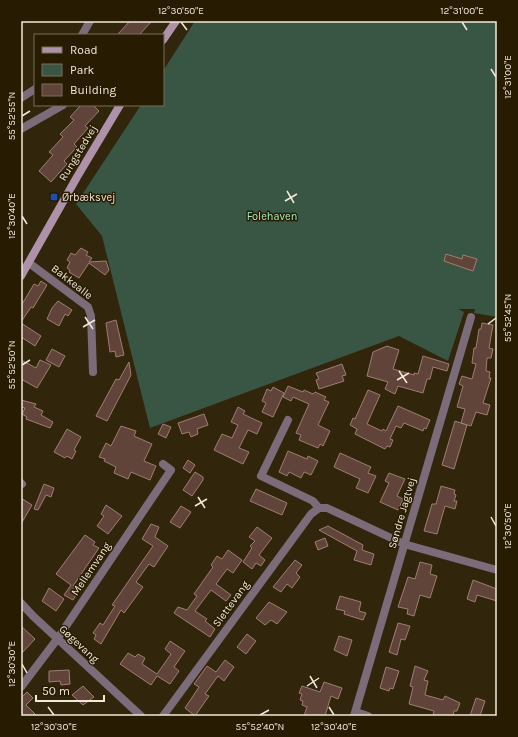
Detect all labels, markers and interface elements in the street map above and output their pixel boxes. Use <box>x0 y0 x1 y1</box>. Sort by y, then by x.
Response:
text: 12°30'50"E <box>158 5 204 17</box>
text: 12°31'00"E <box>440 5 484 17</box>
legend <box>34 34 164 106</box>
text: Road <box>70 43 98 57</box>
text: 12°31'00"E <box>502 55 514 99</box>
text: Park <box>70 63 95 77</box>
text: Building <box>70 83 117 97</box>
text: 55°52'55"N <box>6 92 18 140</box>
street label: Rungstedvej <box>56 123 100 183</box>
place label: Ørbæksvej <box>62 191 116 204</box>
marker: Ørbæksvej <box>49 192 59 202</box>
text: 12°30'40"E <box>6 193 18 239</box>
park label: Folehaven <box>247 210 297 223</box>
street label: Bakkealle <box>49 262 96 302</box>
text: 55°52'45"N <box>502 294 514 342</box>
text: 55°52'50"N <box>6 341 18 389</box>
street label: Søndre Jagtvej <box>386 476 418 550</box>
text: 12°30'50"E <box>502 503 514 549</box>
street label: Mellemvang <box>68 539 114 598</box>
street label: Slettevang <box>210 578 253 630</box>
street label: Gøgevang <box>57 622 102 666</box>
text: 12°30'30"E <box>6 641 18 687</box>
scale bar <box>36 677 104 703</box>
text: 50 m <box>42 684 70 698</box>
text: 12°30'30"E <box>31 721 77 733</box>
text: 55°52'40"N <box>236 721 284 733</box>
text: 12°30'40"E <box>311 721 357 733</box>

